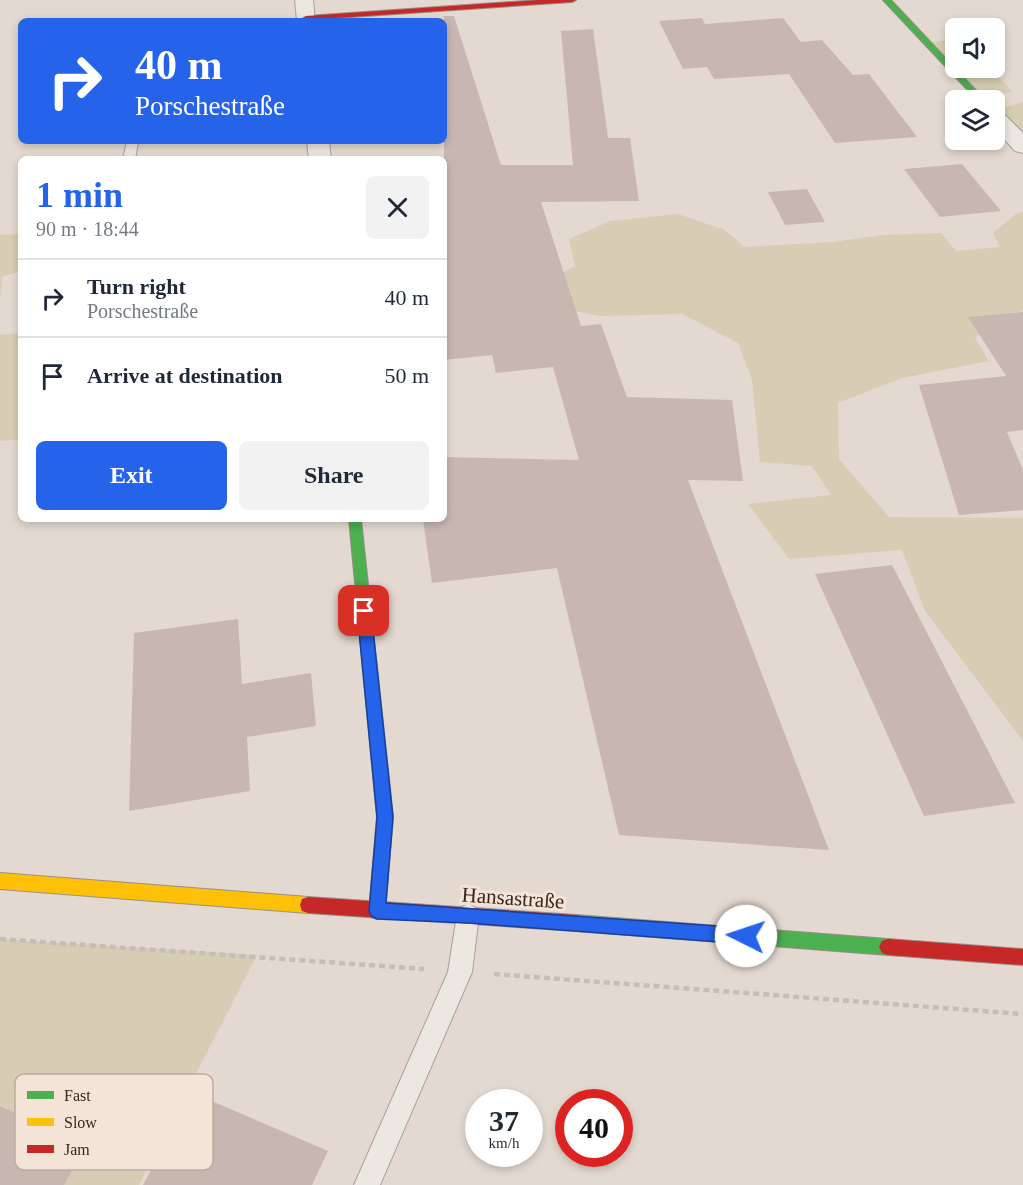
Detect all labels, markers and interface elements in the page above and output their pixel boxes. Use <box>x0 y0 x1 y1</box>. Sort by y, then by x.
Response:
map controls <box>945 18 1005 150</box>
button: sound <box>945 18 1005 78</box>
icon: right <box>36 42 114 120</box>
text: 40 m <box>135 42 223 88</box>
button: layers <box>945 90 1005 150</box>
text: Porschestraße <box>135 91 285 121</box>
text: 1 min <box>36 175 123 215</box>
button: close <box>366 176 429 239</box>
text: 90 m · 18:44 <box>36 218 139 240</box>
text: Turn right <box>87 274 186 299</box>
icon: right <box>36 282 69 315</box>
text: 40 m <box>384 285 429 310</box>
text: Porschestraße <box>87 300 198 322</box>
icon: arrive <box>36 360 69 393</box>
text: Arrive at destination <box>87 363 283 388</box>
text: 50 m <box>384 363 429 388</box>
button: Exit <box>36 441 227 510</box>
button: Share <box>239 441 429 510</box>
pin <box>338 585 389 636</box>
icon: arrive <box>347 594 380 627</box>
street label: Hansastraße <box>461 882 565 914</box>
position arrow <box>714 904 778 968</box>
legend <box>15 1074 213 1170</box>
text: Fast <box>64 1087 91 1104</box>
speed limit sign: 40 <box>555 1089 633 1167</box>
text: 37 <box>489 1104 519 1137</box>
text: Slow <box>64 1114 97 1131</box>
text: km/h <box>489 1135 519 1151</box>
text: Jam <box>64 1141 90 1158</box>

